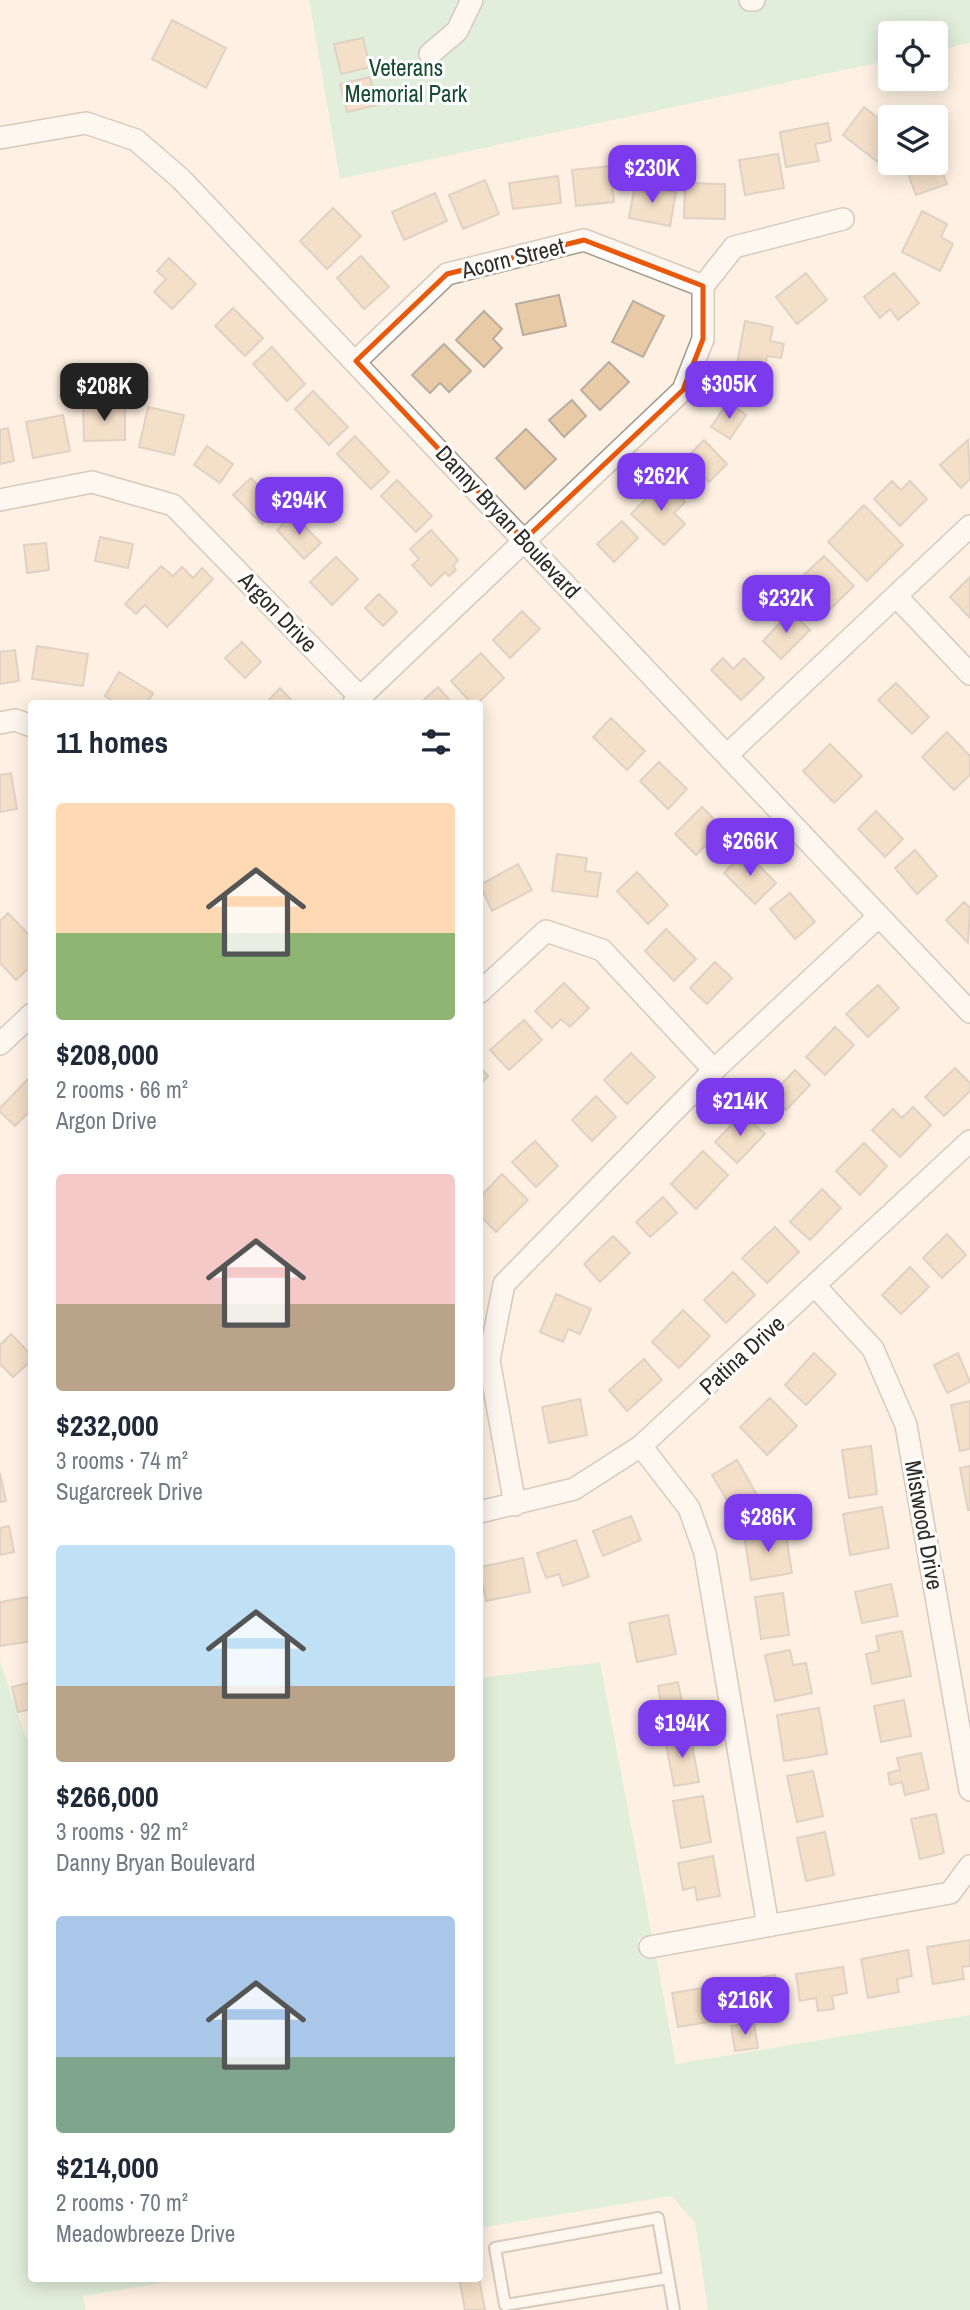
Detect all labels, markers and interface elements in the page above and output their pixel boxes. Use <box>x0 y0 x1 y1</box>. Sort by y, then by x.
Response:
map controls <box>878 21 948 175</box>
button: locate <box>878 21 948 91</box>
park label: Veterans Memorial Park <box>345 52 468 109</box>
button: layers <box>878 105 948 175</box>
pin: $230K <box>603 146 701 205</box>
text: $230K <box>624 152 680 183</box>
street label: Acorn Street <box>457 230 567 285</box>
pin: $305K <box>680 362 778 421</box>
pin: $208K <box>55 364 153 423</box>
text: $305K <box>701 368 757 399</box>
text: $208K <box>76 370 132 401</box>
street label: Danny Bryan Boulevard <box>429 438 588 605</box>
pin: $262K <box>612 454 710 513</box>
text: $262K <box>633 460 689 491</box>
pin: $294K <box>250 477 348 537</box>
text: $294K <box>271 484 327 515</box>
street label: Argon Drive <box>232 564 324 659</box>
pin: $232K <box>737 576 835 635</box>
text: $232K <box>758 582 814 613</box>
text: 11 homes <box>56 722 168 762</box>
icon: filters <box>417 723 455 761</box>
pin: $266K <box>701 818 799 878</box>
text: $266K <box>722 825 778 856</box>
icon: home <box>193 849 319 975</box>
text: $208,000 <box>56 1034 159 1074</box>
text: 2 rooms · 66 m² <box>56 1074 188 1105</box>
pin: $214K <box>691 1078 789 1138</box>
text: $214K <box>712 1085 768 1116</box>
text: Argon Drive <box>56 1105 157 1136</box>
icon: home <box>193 1220 319 1346</box>
street label: Patina Drive <box>692 1308 791 1401</box>
text: $232,000 <box>56 1405 159 1445</box>
text: 3 rooms · 74 m² <box>56 1445 188 1476</box>
street label: Mistwood Drive <box>898 1458 951 1592</box>
text: Sugarcreek Drive <box>56 1476 203 1507</box>
pin: $286K <box>719 1494 817 1554</box>
text: $286K <box>740 1501 796 1532</box>
icon: home <box>193 1591 319 1717</box>
pin: $194K <box>633 1700 731 1760</box>
text: $194K <box>654 1707 710 1738</box>
text: $266,000 <box>56 1776 159 1816</box>
text: 3 rooms · 92 m² <box>56 1816 188 1847</box>
text: Danny Bryan Boulevard <box>56 1847 255 1878</box>
icon: home <box>193 1962 319 2088</box>
pin: $216K <box>696 1978 794 2037</box>
text: $216K <box>717 1984 773 2015</box>
text: $214,000 <box>56 2147 159 2187</box>
text: 2 rooms · 70 m² <box>56 2187 188 2218</box>
text: Meadowbreeze Drive <box>56 2218 235 2249</box>

